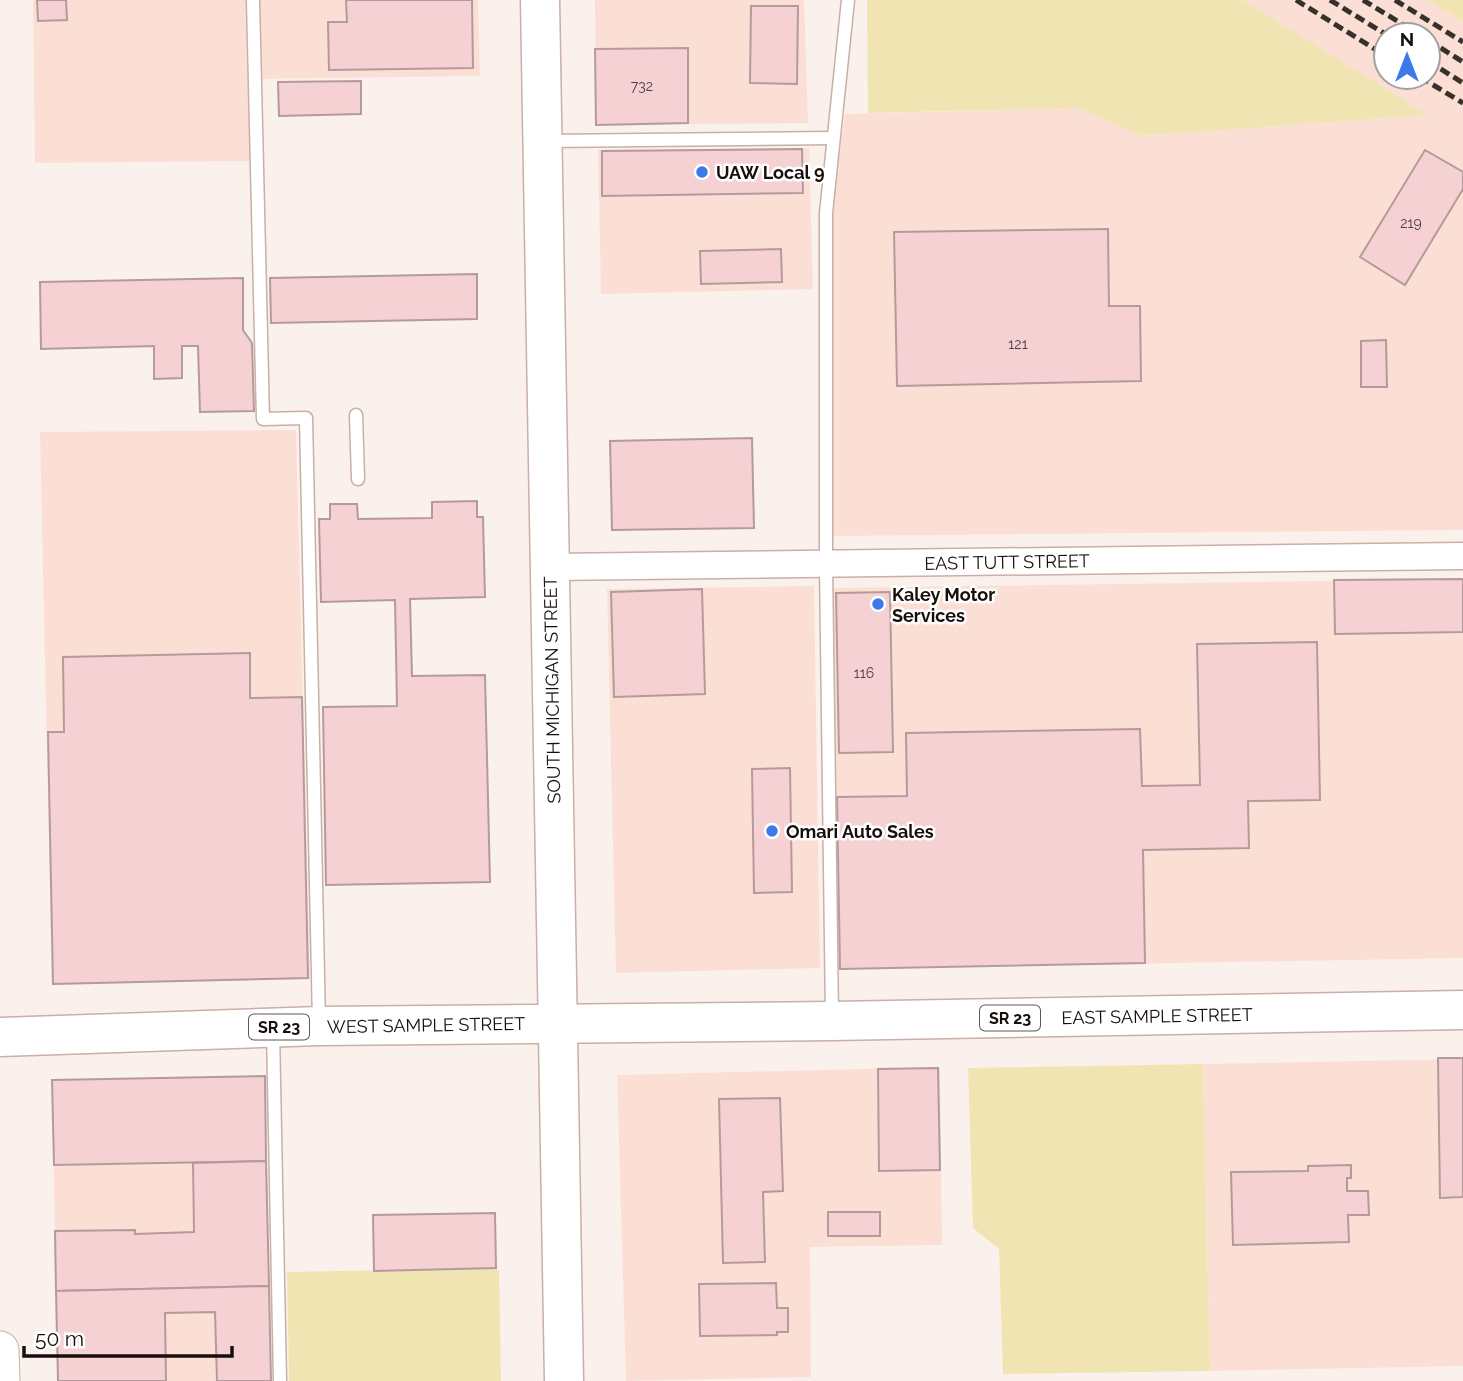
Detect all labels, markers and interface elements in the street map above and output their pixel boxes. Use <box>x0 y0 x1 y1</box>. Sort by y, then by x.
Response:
north arrow <box>1372 21 1442 91</box>
text: N <box>1400 28 1414 50</box>
house number: 732 <box>631 78 653 94</box>
place label: UAW Local 9 <box>716 162 825 183</box>
marker: UAW Local 9 <box>694 164 710 180</box>
house number: 219 <box>1400 215 1422 231</box>
house number: 121 <box>1008 336 1028 352</box>
street label: EAST TUTT STREET <box>924 550 1090 574</box>
street label: SOUTH MICHIGAN STREET <box>540 576 564 804</box>
place label: Kaley Motor Services <box>892 584 995 626</box>
marker: Kaley Motor Services <box>870 596 886 612</box>
house number: 116 <box>854 665 874 681</box>
place label: Omari Auto Sales <box>786 821 934 842</box>
marker: Omari Auto Sales <box>764 823 780 839</box>
street label: EAST SAMPLE STREET <box>1061 1004 1253 1028</box>
road number: SR 23 <box>980 1006 1040 1030</box>
street label: WEST SAMPLE STREET <box>327 1013 525 1037</box>
road number: SR 23 <box>249 1015 309 1040</box>
scale bar <box>24 1314 233 1358</box>
text: 50 m <box>35 1326 84 1351</box>

